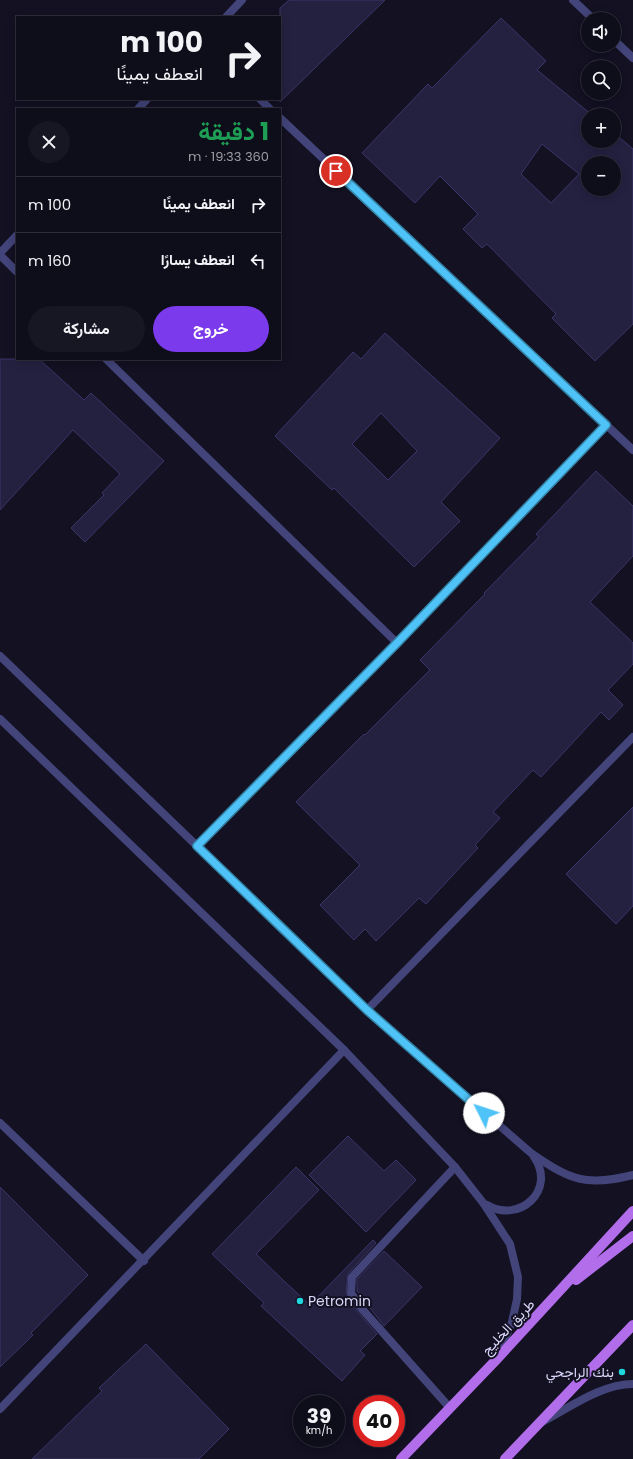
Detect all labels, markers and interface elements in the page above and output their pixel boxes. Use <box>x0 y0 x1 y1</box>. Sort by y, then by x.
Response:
map controls <box>581 12 621 196</box>
button: sound <box>581 12 621 52</box>
text: 100 m <box>120 23 203 62</box>
icon: right <box>217 32 269 84</box>
button: search <box>581 60 621 100</box>
text: انعطف يمينًا <box>116 61 203 86</box>
button: + <box>581 108 621 148</box>
text: 1 دقيقة <box>198 115 269 148</box>
button: close <box>28 121 70 163</box>
text: 360 m · 19:33 <box>188 147 269 166</box>
pin <box>319 154 353 188</box>
button: − <box>581 156 621 196</box>
icon: arrive <box>325 160 347 182</box>
text: انعطف يمينًا <box>163 193 235 214</box>
text: 100 m <box>28 194 71 215</box>
icon: right <box>247 194 269 216</box>
text: انعطف يسارًا <box>161 249 235 270</box>
text: 160 m <box>28 250 71 271</box>
icon: left <box>247 250 269 272</box>
button: مشاركة <box>28 306 145 352</box>
button: خروج <box>153 306 269 352</box>
position arrow <box>463 1092 505 1134</box>
place label: Petromin <box>308 1291 371 1311</box>
street label: طريق الخليج <box>477 1295 540 1360</box>
marker: Petromin <box>295 1296 305 1306</box>
place label: بنك الراجحي <box>546 1362 614 1384</box>
marker: بنك الراجحي <box>617 1367 627 1377</box>
speed limit sign: 40 <box>353 1395 405 1447</box>
text: 39 <box>307 1402 331 1430</box>
text: km/h <box>306 1423 332 1438</box>

